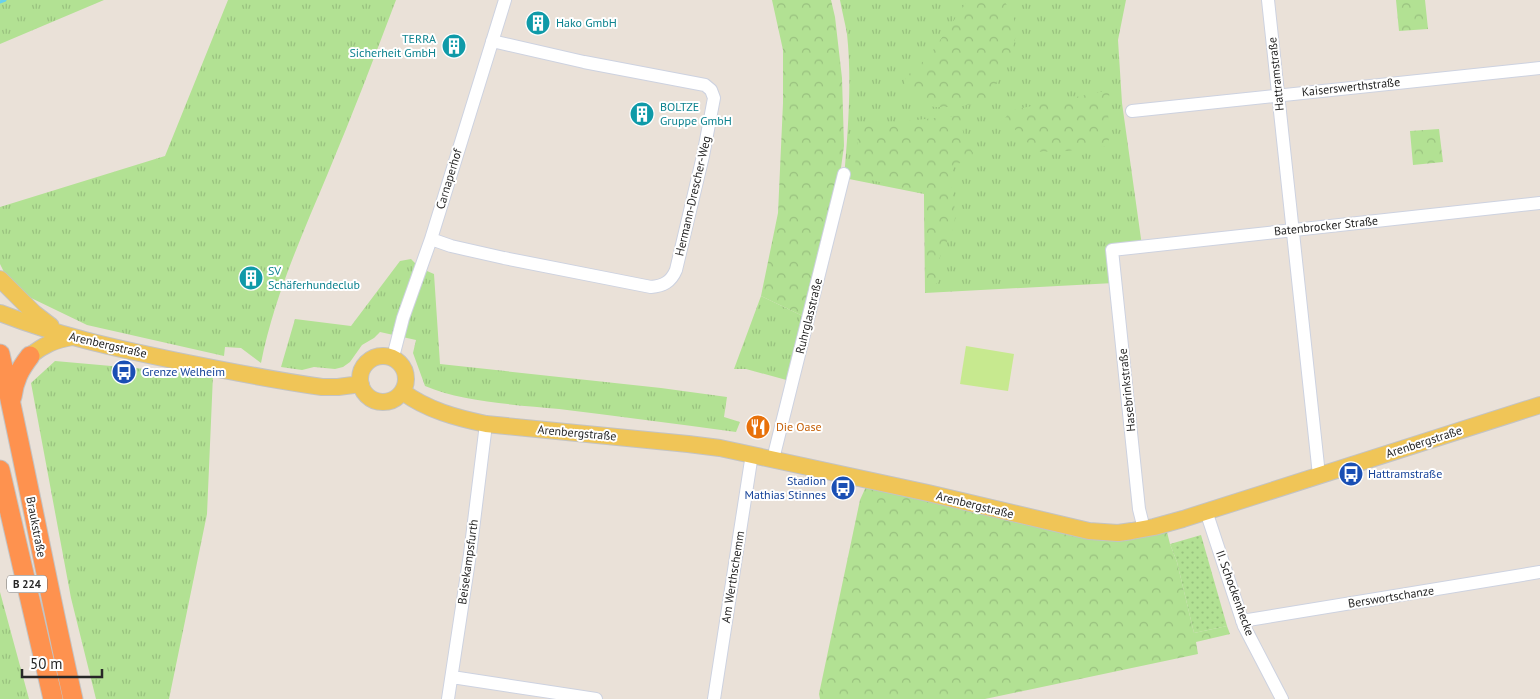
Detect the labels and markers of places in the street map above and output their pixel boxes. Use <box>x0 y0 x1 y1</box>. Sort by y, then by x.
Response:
building icon: Hako GmbH <box>525 10 551 36</box>
place label: Hako GmbH <box>556 15 617 30</box>
place label: TERRA Sicherheit GmbH <box>349 31 436 60</box>
building icon: TERRA Sicherheit GmbH <box>441 33 467 59</box>
place label: BOLTZE Gruppe GmbH <box>660 99 732 128</box>
building icon: BOLTZE Gruppe GmbH <box>629 101 655 127</box>
place label: SV Schäferhundeclub <box>268 263 360 292</box>
building icon: SV Schäferhundeclub <box>238 265 264 291</box>
bus stop icon: Grenze Welheim <box>111 359 137 385</box>
place label: Grenze Welheim <box>142 364 225 379</box>
restaurant icon: Die Oase <box>745 414 771 440</box>
place label: Die Oase <box>776 419 822 434</box>
bus stop icon: Hattramstraße <box>1338 461 1364 487</box>
place label: Hattramstraße <box>1368 466 1442 481</box>
place label: Stadion Mathias Stinnes <box>745 473 826 502</box>
bus stop icon: Stadion Mathias Stinnes <box>830 475 856 501</box>

